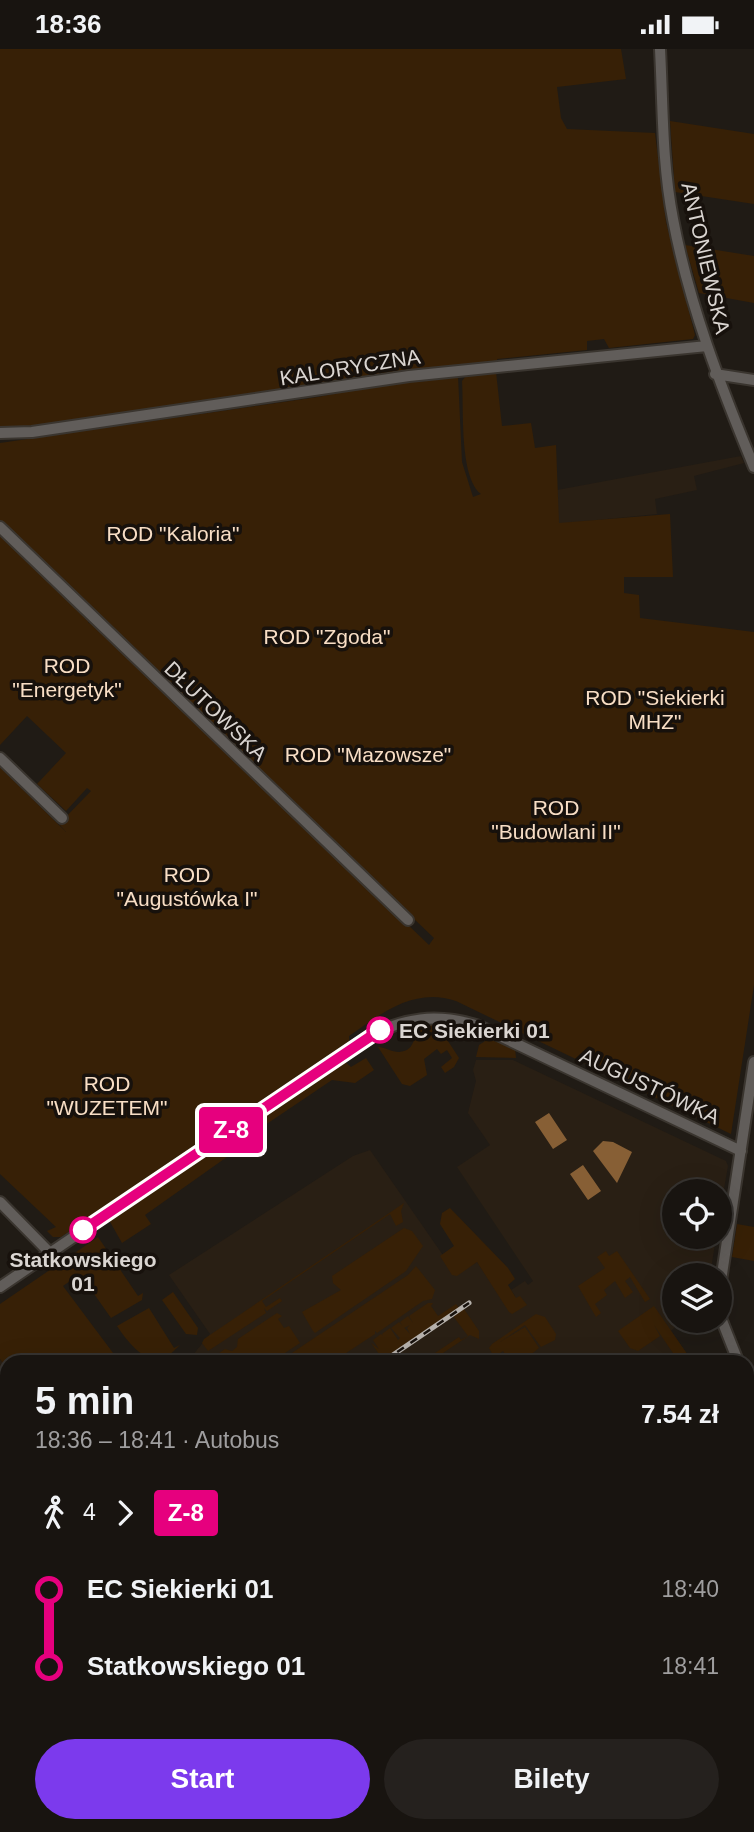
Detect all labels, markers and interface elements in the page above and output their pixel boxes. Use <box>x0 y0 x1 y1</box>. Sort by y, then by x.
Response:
text: 18:36 <box>35 9 102 39</box>
street label: ANTONIEWSKA <box>677 180 735 336</box>
street label: KALORYCZNA <box>278 345 422 389</box>
park label: ROD "Kaloria" <box>107 522 239 545</box>
park label: ROD "Zgoda" <box>264 625 390 648</box>
park label: ROD "Energetyk" <box>12 654 122 701</box>
street label: DŁUTOWSKA <box>160 657 272 765</box>
park label: ROD "Siekierki MHZ" <box>585 686 725 733</box>
park label: ROD "Mazowsze" <box>285 743 451 766</box>
park label: ROD "Budowlani II" <box>491 796 621 843</box>
park label: ROD "Augustówka I" <box>117 863 257 910</box>
marker: EC Siekierki 01 <box>367 1017 393 1043</box>
place label: EC Siekierki 01 <box>399 1019 550 1042</box>
street label: AUGUSTÓWKA <box>576 1044 724 1128</box>
park label: ROD "WUZETEM" <box>46 1072 168 1119</box>
line badge: Z-8 <box>191 1107 271 1153</box>
text: Z-8 <box>213 1116 249 1143</box>
map controls <box>662 1179 732 1333</box>
button: locate <box>662 1179 732 1249</box>
marker: Statkowskiego 01 <box>70 1217 96 1243</box>
place label: Statkowskiego 01 <box>9 1248 157 1295</box>
button: layers <box>662 1263 732 1333</box>
text: 5 min <box>35 1380 134 1422</box>
text: 7.54 zł <box>641 1399 719 1429</box>
text: 18:36 – 18:41 · Autobus <box>35 1427 279 1453</box>
icon: walk <box>35 1494 73 1532</box>
icon: forward <box>106 1494 144 1532</box>
text: 4 <box>83 1499 96 1525</box>
text: Z-8 <box>168 1499 204 1526</box>
text: EC Siekierki 01 <box>87 1574 273 1604</box>
text: 18:40 <box>661 1576 719 1602</box>
text: Statkowskiego 01 <box>87 1651 305 1681</box>
text: 18:41 <box>661 1653 719 1679</box>
button: Start <box>35 1739 370 1819</box>
button: Bilety <box>384 1739 719 1819</box>

